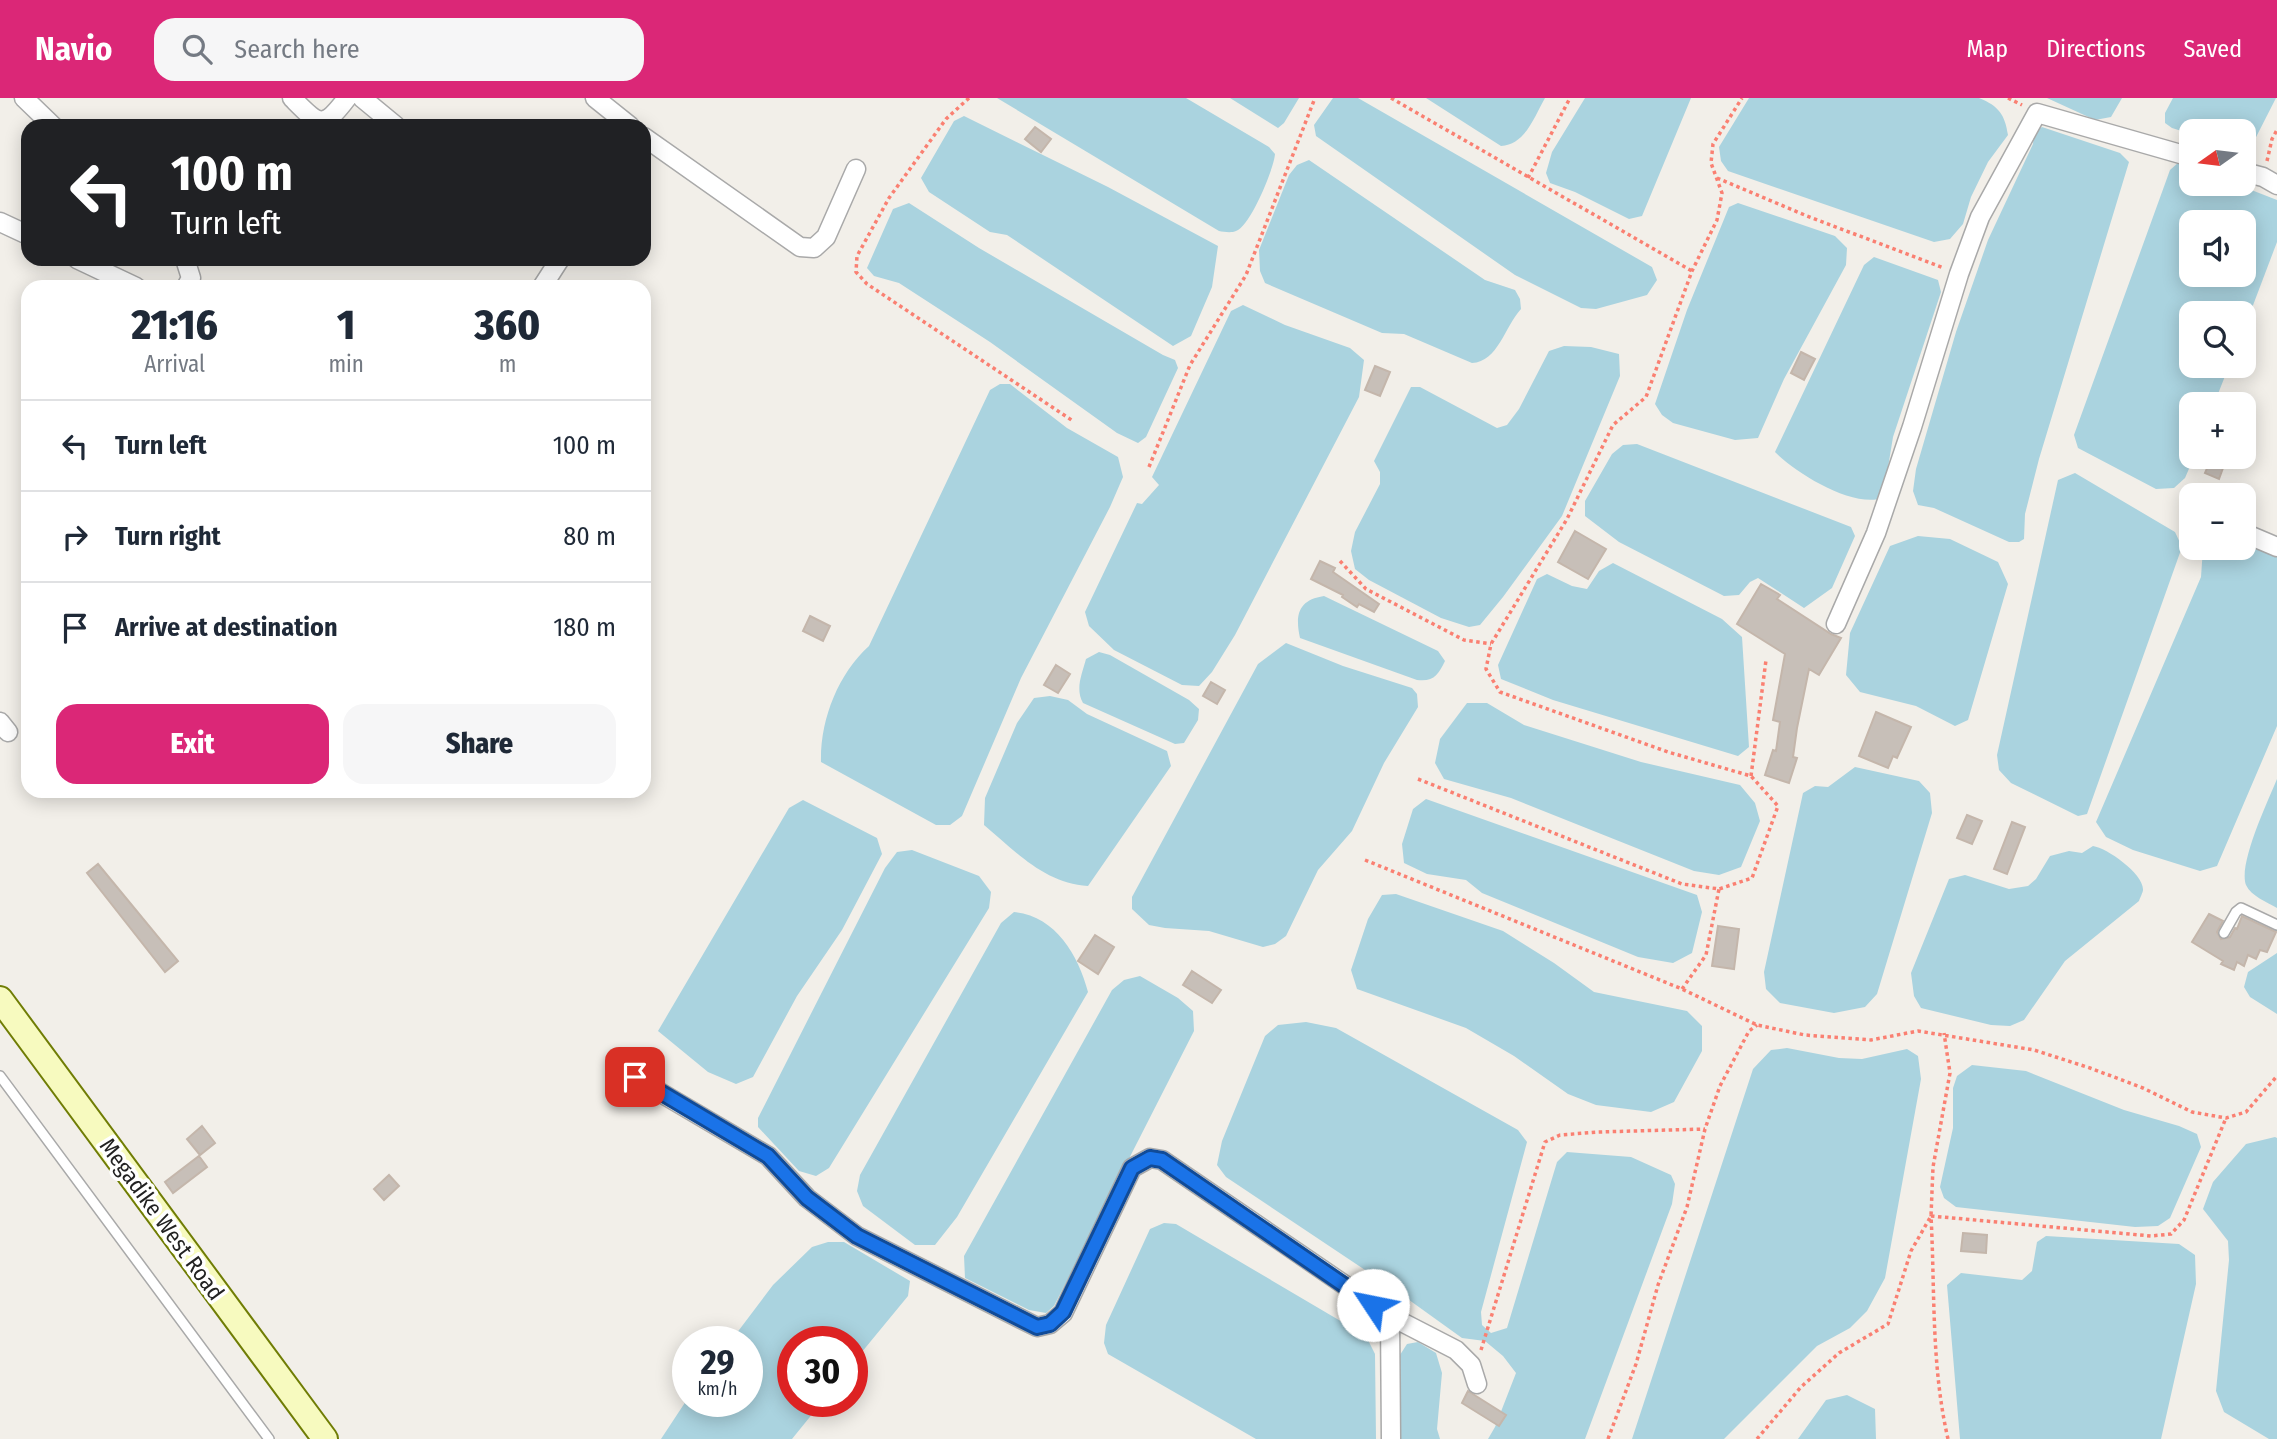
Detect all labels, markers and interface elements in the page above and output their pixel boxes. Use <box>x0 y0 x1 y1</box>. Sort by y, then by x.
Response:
search box <box>154 18 644 81</box>
text: Navio <box>35 29 112 69</box>
icon: search <box>178 30 216 68</box>
text: Search here <box>234 34 360 65</box>
text: Map <box>1967 35 2008 63</box>
text: Directions <box>2046 35 2145 63</box>
text: Saved <box>2183 35 2242 63</box>
north arrow <box>2179 119 2256 196</box>
map controls <box>2179 119 2256 560</box>
text: 100 m <box>171 144 293 203</box>
icon: left <box>56 147 147 238</box>
text: Turn left <box>171 204 281 242</box>
button: sound <box>2179 210 2256 287</box>
text: 21:16 <box>132 300 218 350</box>
text: 1 <box>337 300 355 350</box>
text: 360 <box>475 300 540 350</box>
button: search <box>2179 301 2256 378</box>
text: Arrival <box>144 350 205 378</box>
text: min <box>328 350 364 378</box>
text: m <box>499 350 516 378</box>
button: + <box>2179 392 2256 469</box>
icon: left <box>56 427 94 465</box>
text: Turn left <box>115 430 207 461</box>
text: 100 m <box>553 430 616 461</box>
button: − <box>2179 483 2256 560</box>
icon: right <box>56 518 94 556</box>
text: Turn right <box>115 521 221 552</box>
text: 80 m <box>563 521 616 552</box>
icon: arrive <box>56 609 94 647</box>
text: Arrive at destination <box>115 612 338 643</box>
text: 180 m <box>553 612 616 643</box>
button: Exit <box>56 704 329 784</box>
button: Share <box>343 704 616 784</box>
pin <box>605 1047 665 1107</box>
icon: arrive <box>616 1058 654 1096</box>
street label: Megadike West Road <box>94 1132 230 1306</box>
position arrow <box>1336 1268 1410 1342</box>
speed limit sign: 30 <box>777 1326 868 1417</box>
text: 29 <box>700 1341 735 1383</box>
text: km/h <box>697 1378 738 1400</box>

